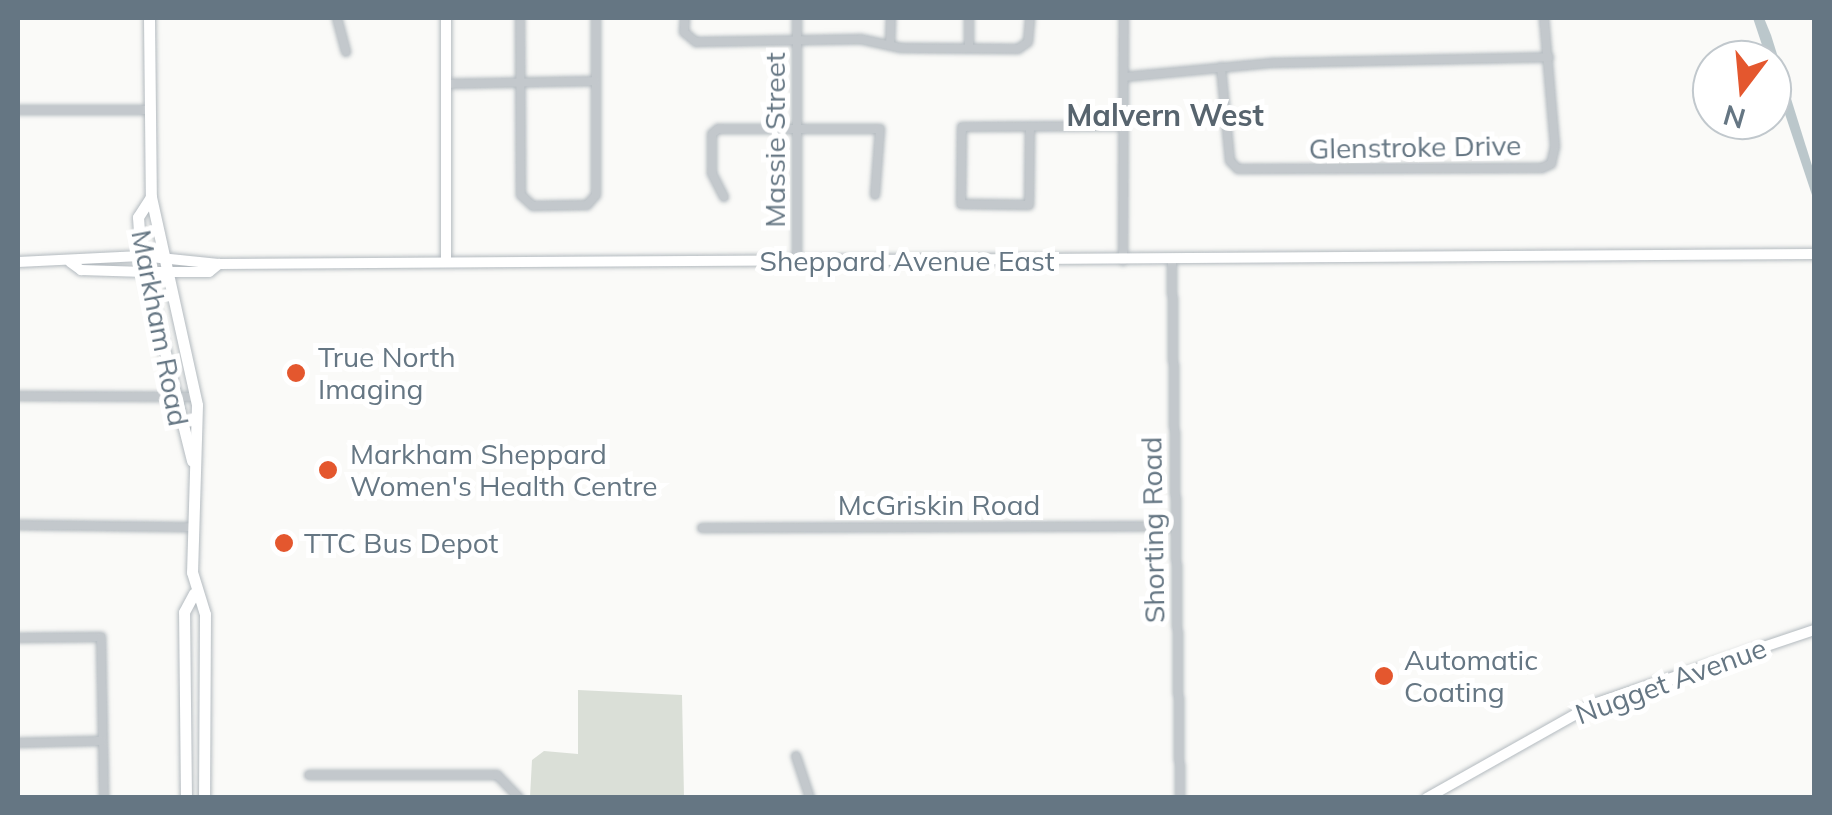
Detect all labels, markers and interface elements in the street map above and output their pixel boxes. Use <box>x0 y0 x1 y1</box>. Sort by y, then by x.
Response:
north arrow <box>1692 40 1792 140</box>
street label: Massie Street <box>758 52 792 228</box>
district label: Malvern West <box>1066 97 1264 133</box>
text: N <box>1719 98 1749 137</box>
street label: Glenstroke Drive <box>1308 128 1522 166</box>
street label: Markham Road <box>125 227 195 429</box>
street label: Sheppard Avenue East <box>759 244 1055 278</box>
place label: True North Imaging <box>318 340 456 406</box>
marker: True North Imaging <box>283 360 309 386</box>
street label: Shorting Road <box>1135 436 1171 624</box>
place label: Markham Sheppard Women's Health Centre <box>350 437 658 503</box>
marker: Markham Sheppard Women's Health Centre <box>315 457 341 483</box>
street label: McGriskin Road <box>838 488 1040 522</box>
place label: TTC Bus Depot <box>304 526 498 560</box>
marker: TTC Bus Depot <box>273 532 295 554</box>
street label: Nugget Avenue <box>1571 631 1771 731</box>
place label: Automatic Coating <box>1404 643 1538 709</box>
marker: Automatic Coating <box>1373 665 1395 687</box>

